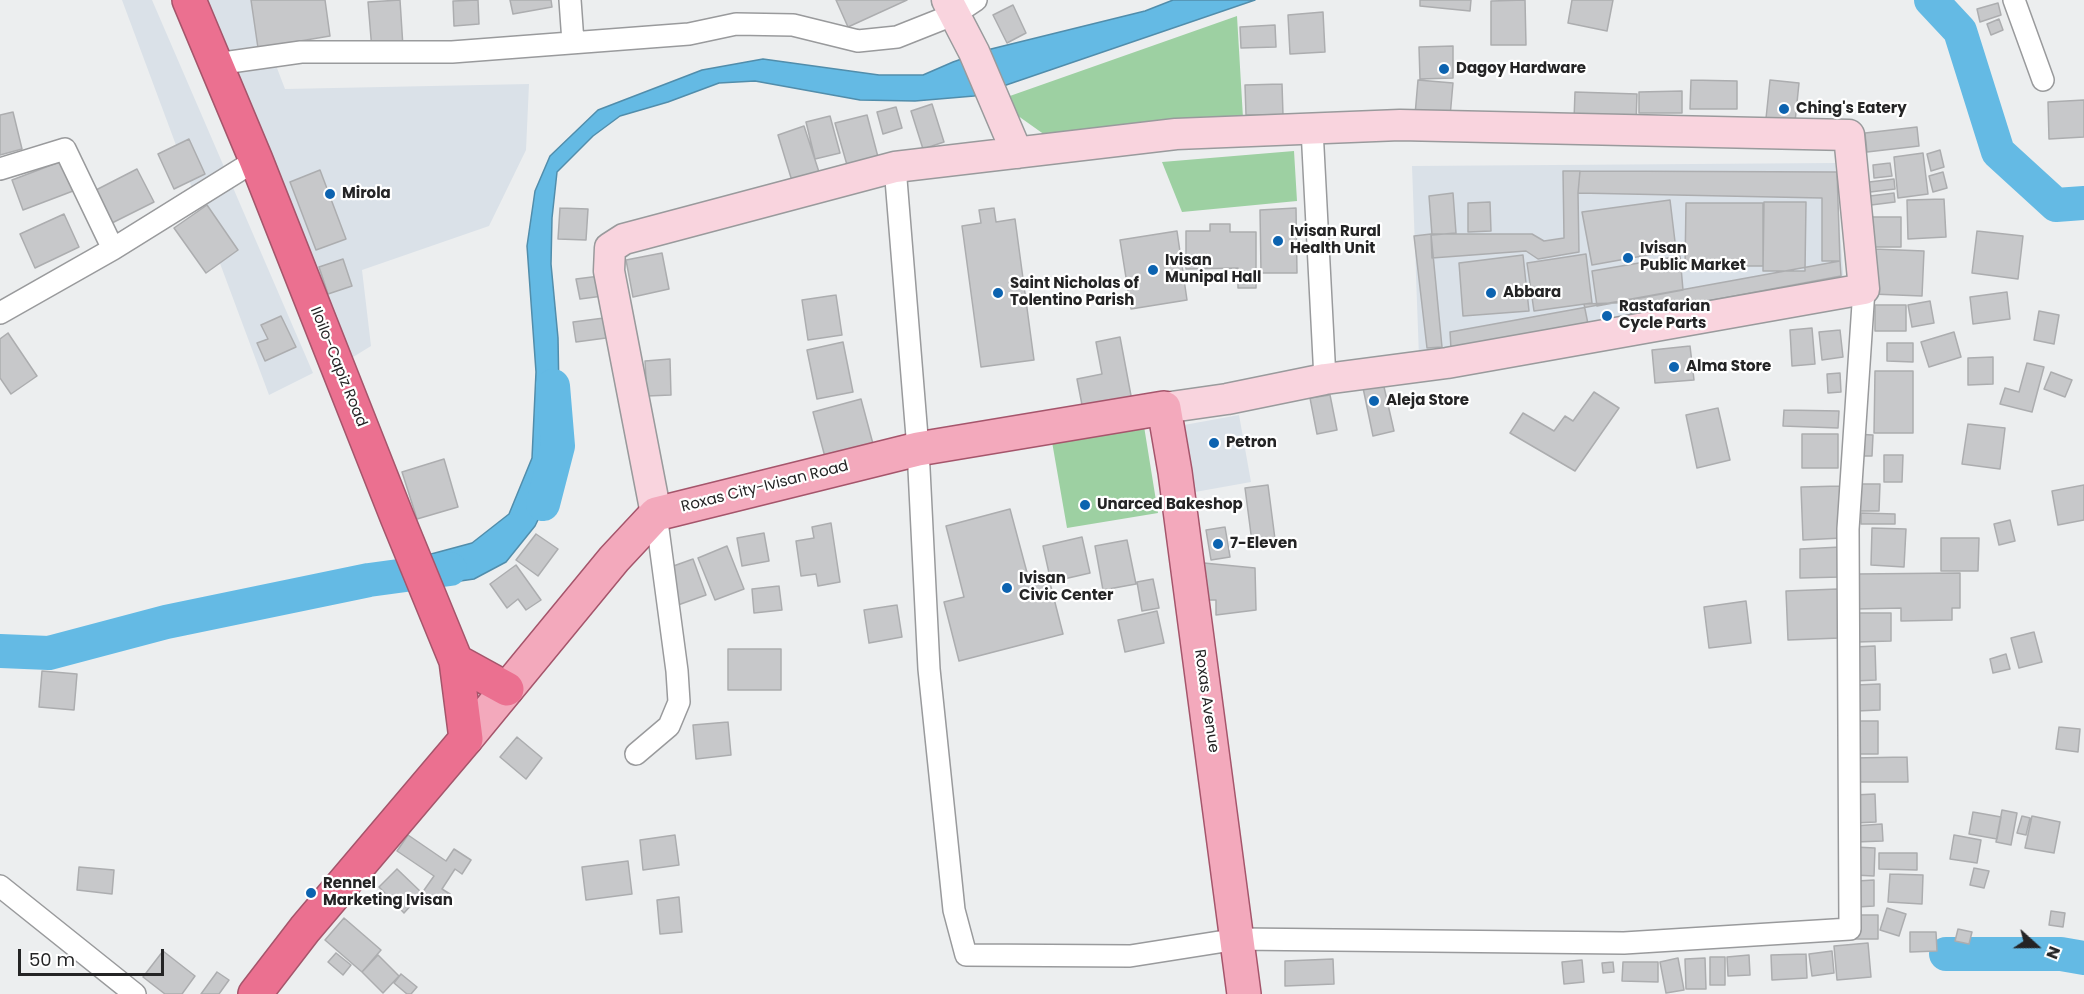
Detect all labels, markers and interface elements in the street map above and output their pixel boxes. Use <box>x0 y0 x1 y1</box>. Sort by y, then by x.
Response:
place label: Dagoy Hardware <box>1456 60 1586 78</box>
marker: Dagoy Hardware <box>1437 62 1451 76</box>
place label: Ching's Eatery <box>1796 100 1907 118</box>
marker: Ching's Eatery <box>1777 102 1791 116</box>
place label: Mirola <box>342 185 391 203</box>
marker: Mirola <box>323 187 337 201</box>
place label: Ivisan Rural Health Unit <box>1290 223 1381 258</box>
marker: Ivisan Rural Health Unit <box>1271 234 1285 248</box>
place label: Ivisan Public Market <box>1640 240 1746 275</box>
marker: Ivisan Public Market <box>1621 251 1635 265</box>
place label: Ivisan Munipal Hall <box>1165 252 1261 287</box>
marker: Ivisan Munipal Hall <box>1146 263 1160 277</box>
place label: Saint Nicholas of Tolentino Parish <box>1010 275 1139 310</box>
place label: Abbara <box>1503 284 1561 302</box>
marker: Saint Nicholas of Tolentino Parish <box>991 286 1005 300</box>
marker: Abbara <box>1484 286 1498 300</box>
place label: Rastafarian Cycle Parts <box>1619 298 1710 333</box>
street label: Iloilo-Capiz Road <box>306 304 370 430</box>
marker: Rastafarian Cycle Parts <box>1600 309 1614 323</box>
place label: Alma Store <box>1686 358 1771 376</box>
marker: Alma Store <box>1667 360 1681 374</box>
place label: Aleja Store <box>1386 392 1469 410</box>
marker: Aleja Store <box>1367 394 1381 408</box>
place label: Petron <box>1226 434 1277 452</box>
marker: Petron <box>1207 436 1221 450</box>
street label: Roxas City-Ivisan Road <box>680 457 850 517</box>
place label: Unarced Bakeshop <box>1097 496 1243 514</box>
marker: Unarced Bakeshop <box>1078 498 1092 512</box>
place label: 7-Eleven <box>1230 535 1297 553</box>
marker: 7-Eleven <box>1211 537 1225 551</box>
place label: Ivisan Civic Center <box>1019 570 1113 605</box>
marker: Ivisan Civic Center <box>1000 581 1014 595</box>
street label: Roxas Avenue <box>1190 648 1222 754</box>
place label: Rennel Marketing Ivisan <box>323 875 453 910</box>
marker: Rennel Marketing Ivisan <box>304 886 318 900</box>
north arrow <box>2006 916 2066 976</box>
scale bar <box>21 937 166 975</box>
text: N <box>2040 943 2066 962</box>
text: 50 m <box>29 947 75 972</box>

